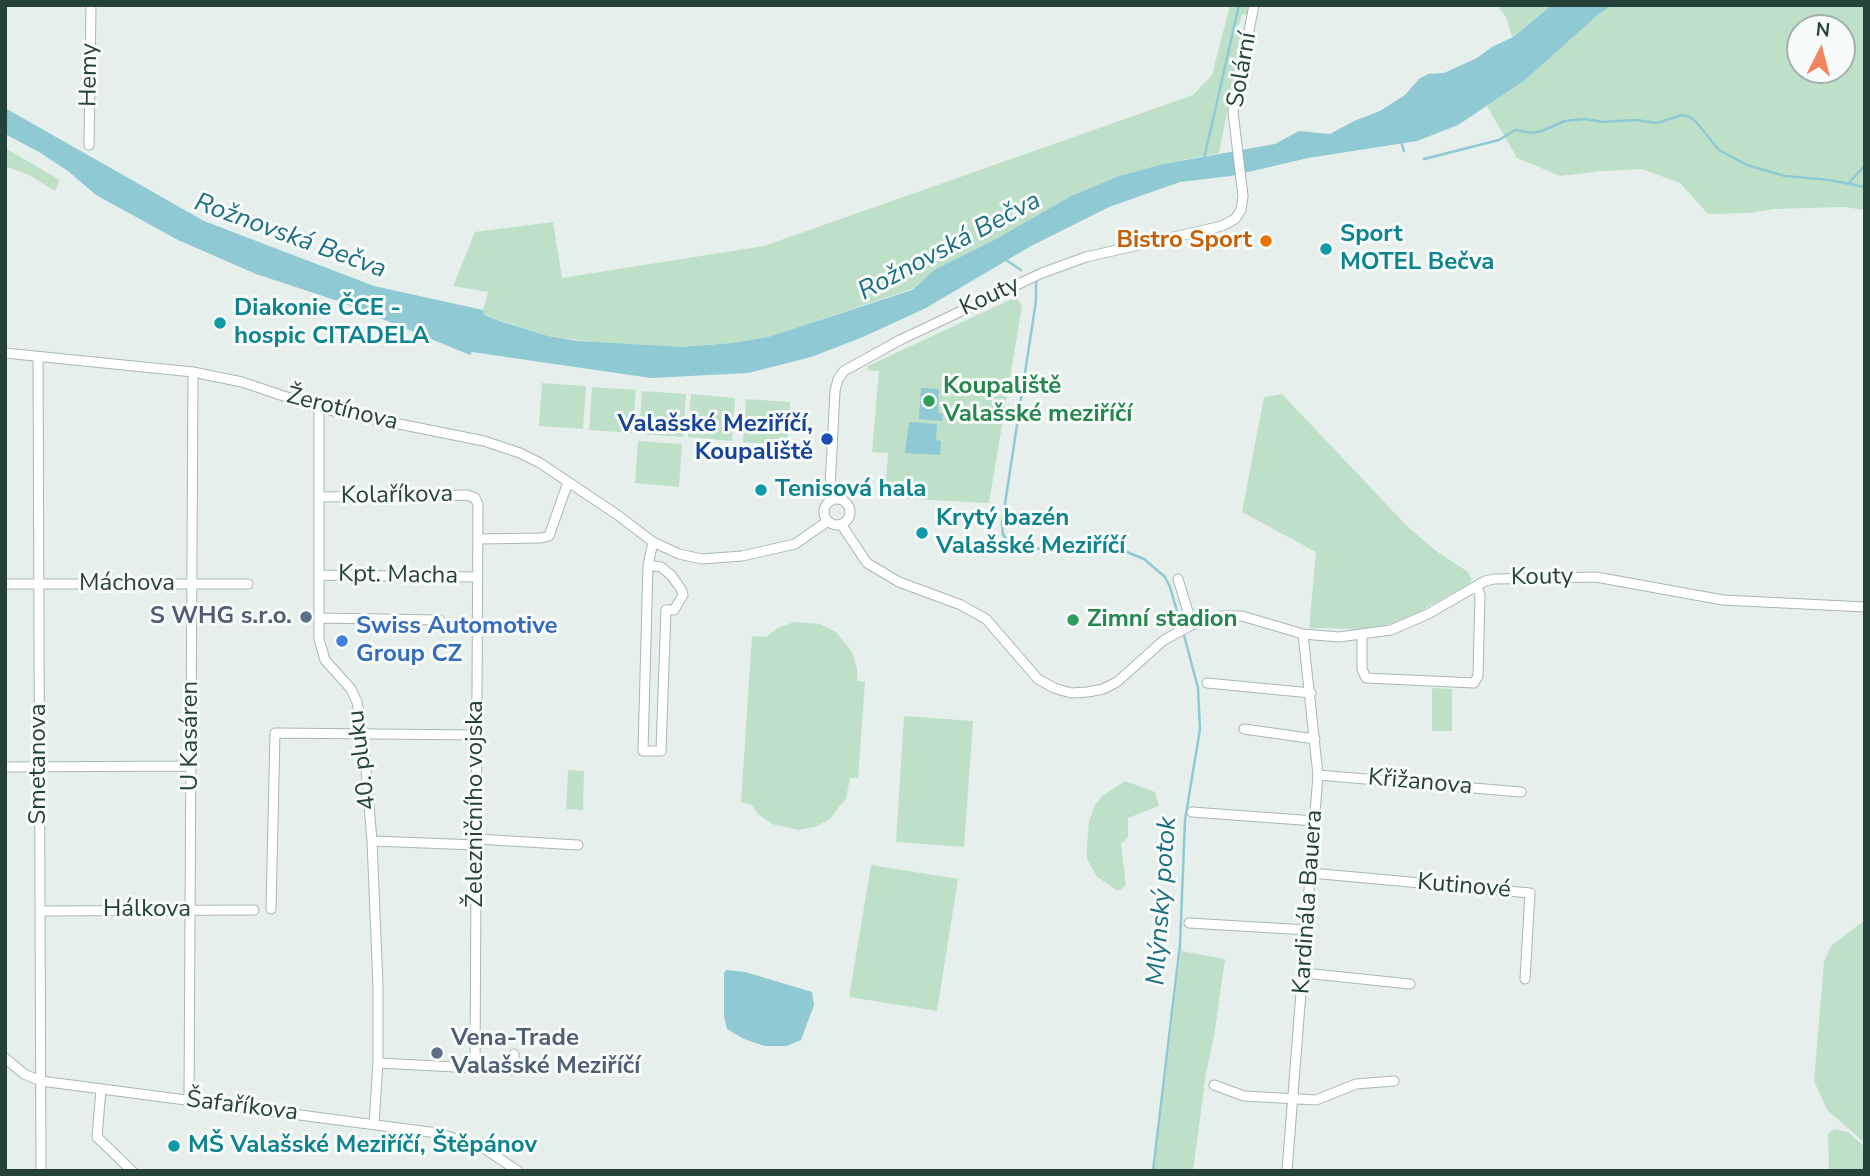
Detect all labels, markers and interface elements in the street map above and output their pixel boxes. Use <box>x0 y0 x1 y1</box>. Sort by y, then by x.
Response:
north arrow <box>1786 14 1856 84</box>
text: N <box>1815 16 1831 44</box>
street label: Solární <box>1222 30 1264 110</box>
street label: Hemy <box>75 43 105 107</box>
water label: Rožnovská Bečva <box>854 186 1046 308</box>
water label: Rožnovská Bečva <box>190 188 390 286</box>
place label: Sport MOTEL Bečva <box>1340 221 1494 277</box>
place label: Bistro Sport <box>1116 227 1252 255</box>
marker: Bistro Sport <box>1258 233 1274 249</box>
marker: Sport MOTEL Bečva <box>1318 241 1334 257</box>
street label: Kouty <box>956 271 1024 323</box>
place label: Diakonie ČCE - hospic CITADELA <box>234 295 429 351</box>
marker: Diakonie ČCE - hospic CITADELA <box>212 315 228 331</box>
place label: Koupaliště Valašské meziříčí <box>943 373 1132 429</box>
street label: Žerotínova <box>283 382 401 438</box>
marker: Koupaliště Valašské meziříčí <box>921 393 937 409</box>
place label: Valašské Meziříčí, Koupaliště <box>618 411 813 467</box>
marker: Valašské Meziříčí, Koupaliště <box>819 431 835 447</box>
place label: Tenisová hala <box>775 476 926 504</box>
street label: Kolaříkova <box>341 481 453 511</box>
marker: Tenisová hala <box>753 482 769 498</box>
place label: Krytý bazén Valašské Meziříčí <box>936 505 1125 561</box>
marker: Krytý bazén Valašské Meziříčí <box>914 525 930 541</box>
street label: Kpt. Macha <box>338 561 458 591</box>
street label: Kouty <box>1511 563 1573 593</box>
street label: Máchova <box>79 570 175 598</box>
place label: S WHG s.r.o. <box>150 603 292 631</box>
place label: Zimní stadion <box>1087 606 1238 634</box>
marker: S WHG s.r.o. <box>298 609 314 625</box>
marker: Zimní stadion <box>1065 612 1081 628</box>
place label: Swiss Automotive Group CZ <box>356 613 558 669</box>
marker: Swiss Automotive Group CZ <box>334 633 350 649</box>
street label: U Kasáren <box>177 681 205 791</box>
street label: Železničního vojska <box>462 700 490 908</box>
street label: Smetanova <box>25 704 53 824</box>
street label: 40. pluku <box>343 708 383 812</box>
street label: Křižanova <box>1367 764 1473 802</box>
street label: Kardinála Bauera <box>1288 809 1330 995</box>
water label: Mlýnský potok <box>1142 816 1184 986</box>
street label: Kutinové <box>1416 869 1512 905</box>
street label: Hálkova <box>103 896 191 924</box>
place label: Vena-Trade Valašské Meziříčí <box>451 1025 640 1081</box>
marker: Vena-Trade Valašské Meziříčí <box>429 1045 445 1061</box>
street label: Šafaříkova <box>185 1086 299 1128</box>
place label: MŠ Valašské Meziříčí, Štěpánov <box>188 1132 537 1160</box>
marker: MŠ Valašské Meziříčí, Štěpánov <box>166 1138 182 1154</box>

